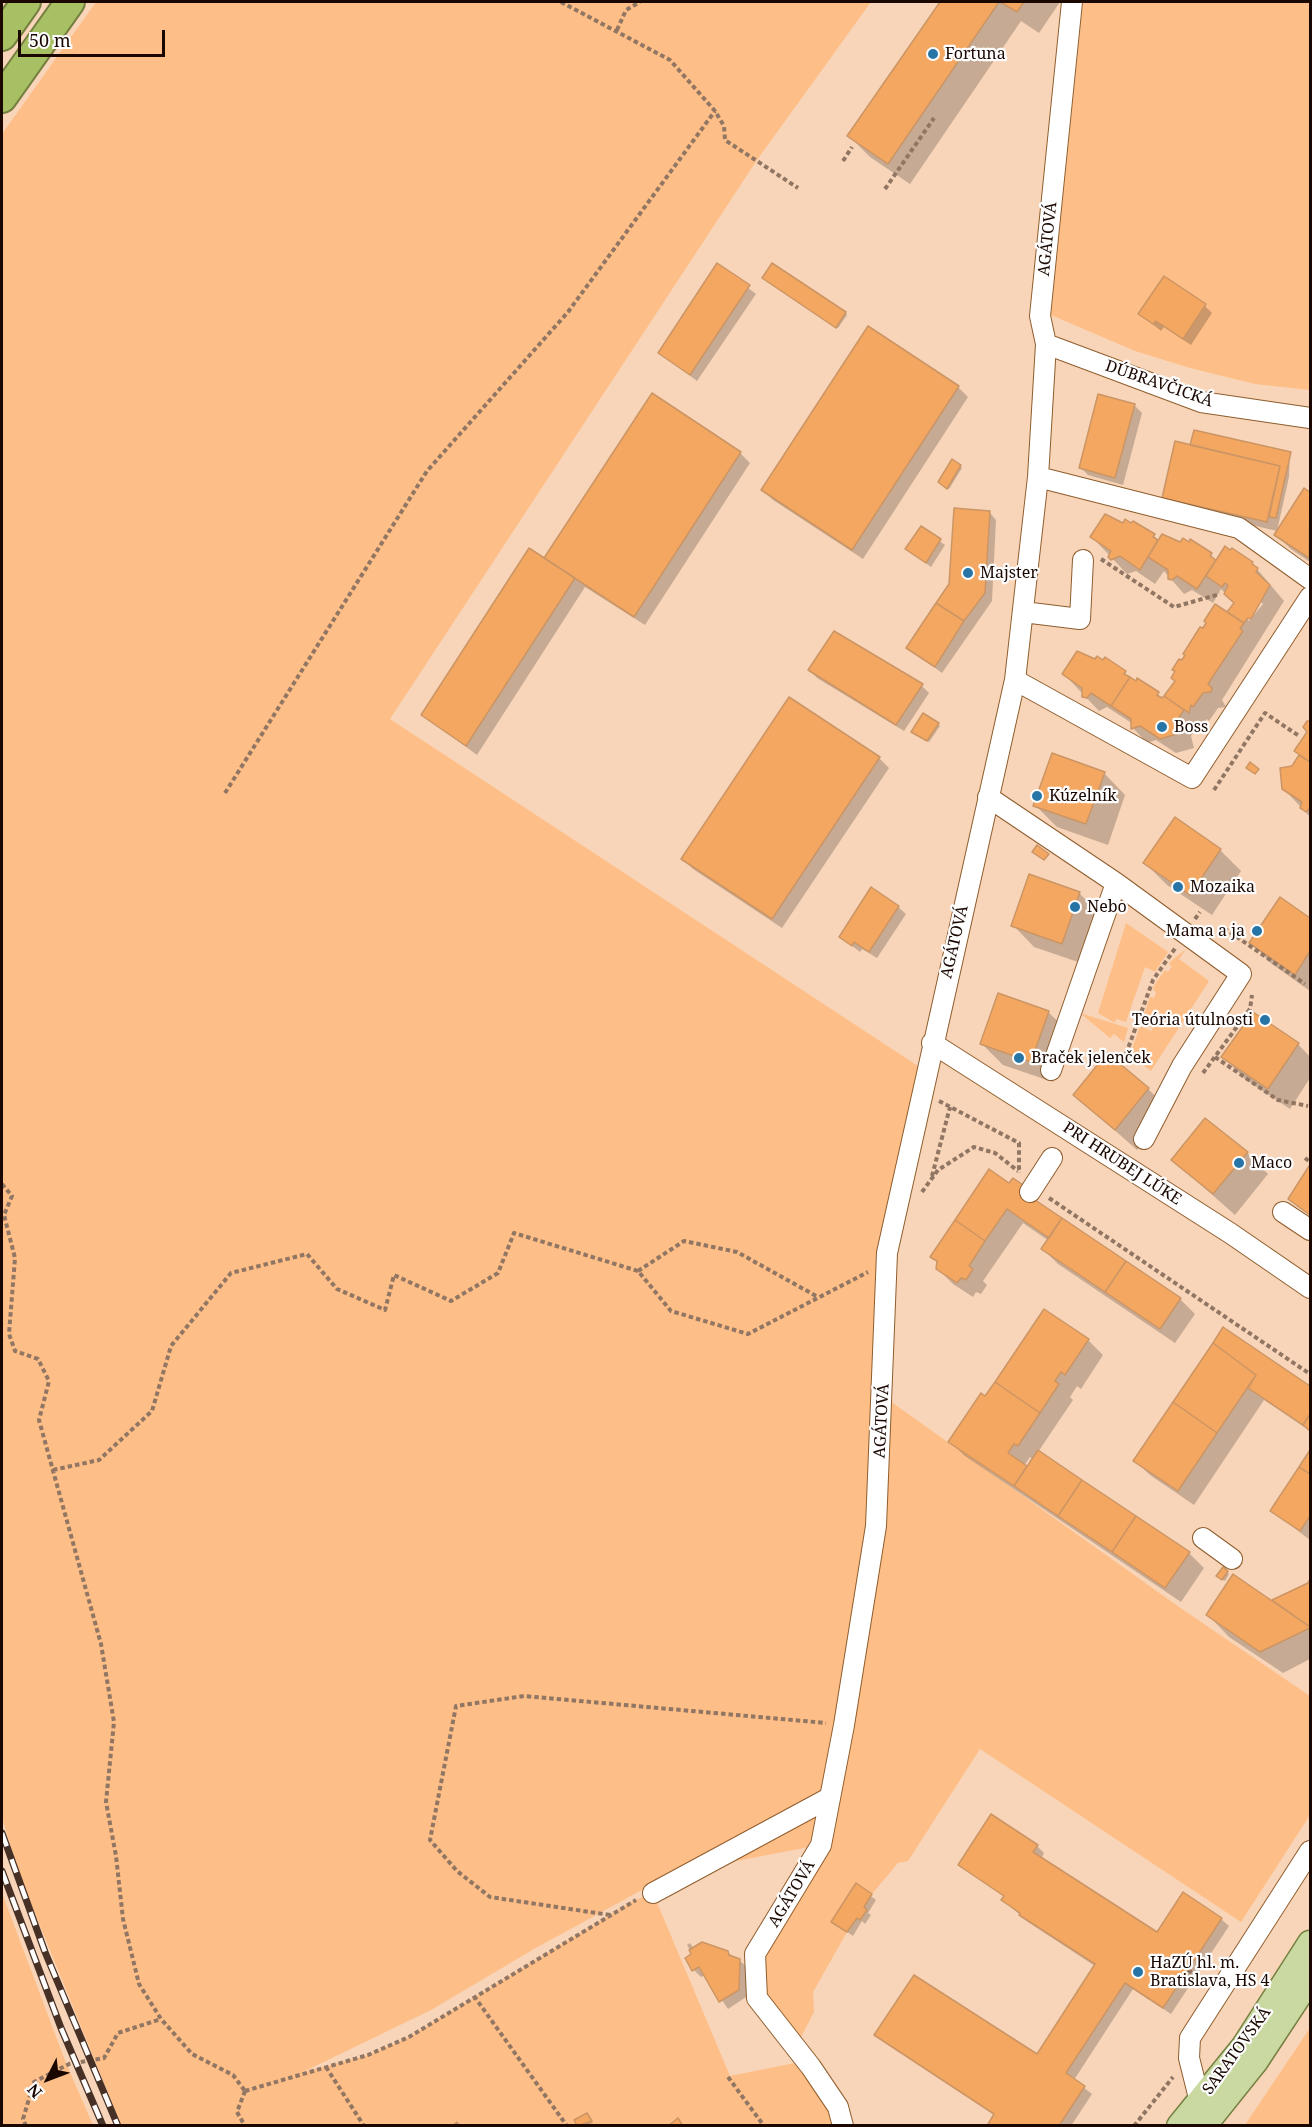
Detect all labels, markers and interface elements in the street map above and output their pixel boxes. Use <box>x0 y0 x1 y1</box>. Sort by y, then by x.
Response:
scale bar <box>21 18 168 56</box>
text: 50 m <box>29 28 71 52</box>
place label: Fortuna <box>945 44 1006 64</box>
marker: Fortuna <box>926 47 940 61</box>
street label: AGÁTOVÁ <box>1035 201 1061 277</box>
street label: DÚBRAVČICKÁ <box>1103 357 1215 411</box>
place label: Majster <box>980 563 1038 583</box>
marker: Majster <box>961 566 975 580</box>
place label: Boss <box>1174 717 1208 737</box>
marker: Boss <box>1155 720 1169 734</box>
place label: Kúzelník <box>1049 786 1117 806</box>
marker: Kúzelník <box>1030 789 1044 803</box>
place label: Mozaika <box>1190 877 1255 897</box>
marker: Mozaika <box>1171 880 1185 894</box>
place label: Nebo <box>1087 897 1127 917</box>
marker: Nebo <box>1068 900 1082 914</box>
street label: AGÁTOVÁ <box>937 904 973 980</box>
place label: Mama a ja <box>1166 921 1245 941</box>
marker: Mama a ja <box>1250 924 1264 938</box>
place label: Teória útulnosti <box>1132 1010 1253 1030</box>
marker: Teória útulnosti <box>1258 1013 1272 1027</box>
place label: Braček jelenček <box>1031 1048 1151 1068</box>
marker: Braček jelenček <box>1012 1051 1026 1065</box>
street label: PRI HRUBEJ LÚKE <box>1059 1118 1185 1210</box>
place label: Maco <box>1251 1153 1292 1173</box>
marker: Maco <box>1232 1156 1246 1170</box>
street label: AGÁTOVÁ <box>870 1383 894 1459</box>
street label: AGÁTOVÁ <box>765 1857 819 1931</box>
place label: HaZÚ hl. m. Bratislava, HS 4 <box>1150 1953 1270 1991</box>
marker: HaZÚ hl. m. Bratislava, HS 4 <box>1131 1965 1145 1979</box>
street label: SARATOVSKÁ <box>1199 2003 1275 2099</box>
north arrow <box>18 2049 78 2109</box>
text: N <box>22 2079 47 2103</box>

